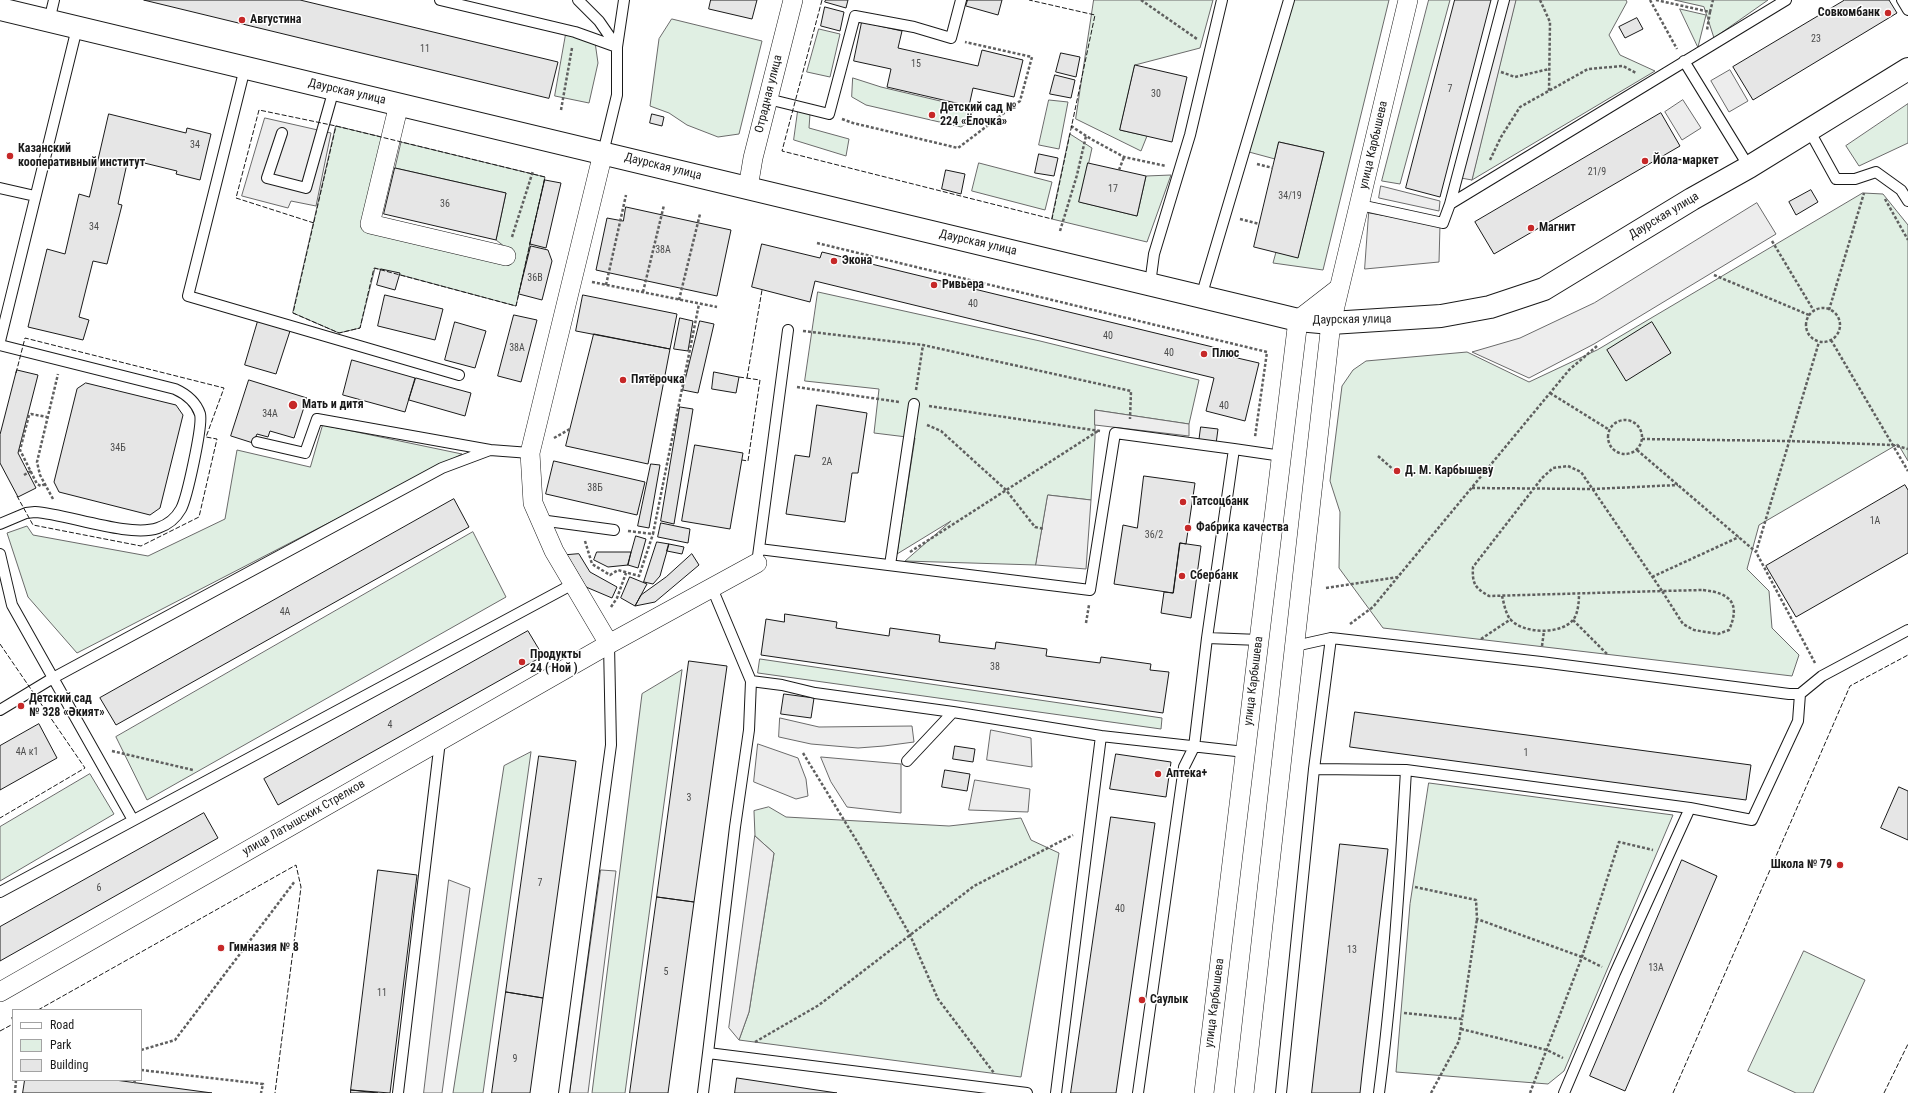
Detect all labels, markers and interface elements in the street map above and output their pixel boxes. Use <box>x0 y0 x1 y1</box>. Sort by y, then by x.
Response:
place label: Совкомбанк <box>1818 6 1880 20</box>
marker: Совкомбанк <box>1883 8 1893 18</box>
place label: Августина <box>250 13 301 27</box>
marker: Августина <box>237 15 247 25</box>
house number: 23 <box>1811 33 1821 45</box>
house number: 11 <box>420 43 430 55</box>
street label: Отрадная улица <box>752 54 786 134</box>
house number: 15 <box>911 58 921 70</box>
street label: Даурская улица <box>307 76 387 108</box>
house number: 7 <box>1448 83 1452 95</box>
house number: 30 <box>1151 88 1161 100</box>
street label: улица Карбышева <box>1357 100 1391 190</box>
place label: Детский сад № 224 «Ёлочка» <box>940 101 1016 129</box>
marker: Детский сад № 224 «Ёлочка» <box>927 110 937 120</box>
house number: 34 <box>190 139 200 151</box>
place label: Казанский кооперативный институт <box>18 142 145 170</box>
street label: Даурская улица <box>623 150 703 184</box>
marker: Казанский кооперативный институт <box>5 151 15 161</box>
place label: Йола-маркет <box>1653 154 1719 168</box>
marker: Йола-маркет <box>1640 156 1650 166</box>
house number: 21/9 <box>1588 166 1606 178</box>
house number: 17 <box>1108 183 1118 195</box>
street label: Даурская улица <box>1626 189 1702 243</box>
house number: 34/19 <box>1278 190 1302 202</box>
house number: 36 <box>440 198 450 210</box>
house number: 34 <box>89 221 99 233</box>
place label: Магнит <box>1539 221 1576 235</box>
marker: Магнит <box>1526 223 1536 233</box>
street label: Даурская улица <box>938 227 1018 259</box>
house number: 38А <box>655 244 671 256</box>
place label: Экона <box>842 254 872 268</box>
marker: Экона <box>829 256 839 266</box>
house number: 36В <box>527 272 543 284</box>
place label: Ривьера <box>942 278 984 292</box>
marker: Ривьера <box>929 280 939 290</box>
house number: 40 <box>968 298 978 310</box>
street label: Даурская улица <box>1312 312 1392 328</box>
house number: 40 <box>1103 330 1113 342</box>
house number: 38А <box>509 342 525 354</box>
house number: 40 <box>1164 347 1174 359</box>
place label: Плюс <box>1212 347 1239 361</box>
marker: Плюс <box>1199 349 1209 359</box>
place label: Пятёрочка <box>631 373 685 387</box>
marker: Пятёрочка <box>618 375 628 385</box>
place label: Мать и дитя <box>302 398 364 412</box>
marker: Мать и дитя <box>287 399 299 411</box>
house number: 40 <box>1219 400 1229 412</box>
house number: 34А <box>262 408 278 420</box>
house number: 34Б <box>110 442 126 454</box>
house number: 2А <box>822 456 832 468</box>
place label: Д. М. Карбышеву <box>1405 464 1493 478</box>
marker: Д. М. Карбышеву <box>1392 466 1402 476</box>
house number: 38Б <box>587 482 603 494</box>
place label: Татсоцбанк <box>1191 495 1249 509</box>
marker: Татсоцбанк <box>1178 497 1188 507</box>
house number: 1А <box>1870 515 1880 527</box>
place label: Фабрика качества <box>1196 521 1289 535</box>
marker: Фабрика качества <box>1183 523 1193 533</box>
house number: 36/2 <box>1145 529 1163 541</box>
place label: Сбербанк <box>1190 569 1238 583</box>
marker: Сбербанк <box>1177 571 1187 581</box>
house number: 4А <box>280 606 290 618</box>
street label: улица Карбышева <box>1241 635 1267 727</box>
place label: Продукты 24 ( Ной ) <box>530 648 581 676</box>
marker: Продукты 24 ( Ной ) <box>517 657 527 667</box>
house number: 38 <box>990 661 1000 673</box>
place label: Детский сад № 328 «Әкият» <box>29 692 105 720</box>
marker: Детский сад № 328 «Әкият» <box>16 701 26 711</box>
house number: 4 <box>388 719 392 731</box>
house number: 4А к1 <box>16 746 38 758</box>
house number: 1 <box>1524 747 1528 759</box>
place label: Аптека+ <box>1166 767 1207 781</box>
marker: Аптека+ <box>1153 769 1163 779</box>
street label: улица Латышских Стрелков <box>240 777 368 859</box>
house number: 3 <box>687 792 691 804</box>
place label: Школа № 79 <box>1771 858 1832 872</box>
marker: Школа № 79 <box>1835 860 1845 870</box>
house number: 7 <box>538 877 542 889</box>
house number: 6 <box>97 882 101 894</box>
house number: 40 <box>1115 903 1125 915</box>
place label: Гимназия № 8 <box>229 941 299 955</box>
marker: Гимназия № 8 <box>216 943 226 953</box>
house number: 13 <box>1347 944 1357 956</box>
street label: улица Карбышева <box>1202 957 1228 1049</box>
house number: 13А <box>1648 962 1664 974</box>
house number: 5 <box>664 966 668 978</box>
house number: 11 <box>377 987 387 999</box>
place label: Саулык <box>1150 993 1188 1007</box>
marker: Саулык <box>1137 995 1147 1005</box>
legend <box>12 1009 142 1081</box>
text: Road <box>50 1018 74 1032</box>
text: Park <box>50 1038 71 1052</box>
house number: 9 <box>513 1053 517 1065</box>
text: Building <box>50 1058 88 1072</box>

